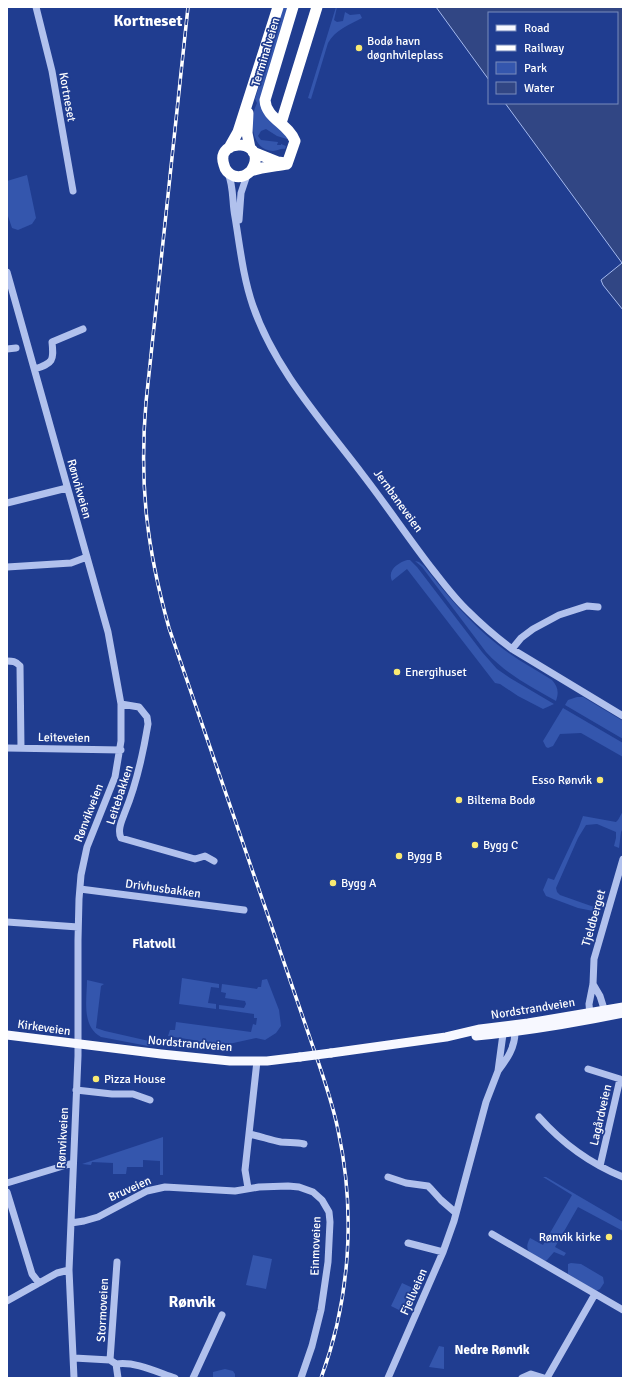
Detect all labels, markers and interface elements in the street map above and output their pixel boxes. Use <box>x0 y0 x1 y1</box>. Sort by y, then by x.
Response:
district label: Kortneset <box>114 11 182 31</box>
legend <box>488 12 618 104</box>
street label: Terminalveien <box>248 16 284 88</box>
text: Road <box>524 21 550 36</box>
place label: Bodø havn døgnhvileplass <box>367 34 443 63</box>
text: Railway <box>524 41 564 56</box>
marker: Bodø havn døgnhvileplass <box>354 43 364 53</box>
text: Park <box>524 61 547 76</box>
street label: Kortneset <box>55 71 79 123</box>
text: Water <box>524 81 555 96</box>
street label: Rønvikveien <box>63 457 95 521</box>
street label: Jernbaneveien <box>370 467 426 535</box>
place label: Energihuset <box>405 665 467 680</box>
marker: Energihuset <box>392 667 402 677</box>
street label: Leiteveien <box>38 730 90 746</box>
street label: Leitebakken <box>103 763 137 827</box>
place label: Esso Rønvik <box>532 773 592 788</box>
marker: Esso Rønvik <box>595 775 605 785</box>
street label: Rønvikveien <box>71 782 107 844</box>
place label: Biltema Bodø <box>467 793 535 808</box>
marker: Biltema Bodø <box>454 795 464 805</box>
place label: Bygg C <box>483 838 518 853</box>
marker: Bygg C <box>470 840 480 850</box>
place label: Bygg B <box>407 849 442 864</box>
marker: Bygg B <box>394 851 404 861</box>
street label: Drivhusbakken <box>124 876 202 902</box>
place label: Bygg A <box>341 876 377 891</box>
marker: Bygg A <box>328 878 338 888</box>
street label: Tjeldberget <box>579 888 609 948</box>
district label: Flatvoll <box>132 936 176 952</box>
street label: Nordstrandveien <box>490 995 576 1023</box>
street label: Kirkeveien <box>16 1017 72 1039</box>
street label: Nordstrandveien <box>147 1033 233 1055</box>
place label: Pizza House <box>104 1072 166 1087</box>
marker: Pizza House <box>91 1074 101 1084</box>
street label: Lagårdveien <box>587 1083 615 1147</box>
street label: Rønvikveien <box>54 1107 72 1169</box>
street label: Bruveien <box>106 1173 154 1205</box>
street label: Einmoveien <box>307 1216 325 1276</box>
place label: Rønvik kirke <box>539 1230 601 1245</box>
marker: Rønvik kirke <box>604 1232 614 1242</box>
street label: Fjellveien <box>397 1266 431 1318</box>
street label: Stormoveien <box>94 1278 112 1342</box>
district label: Rønvik <box>168 1292 216 1312</box>
district label: Nedre Rønvik <box>454 1342 530 1358</box>

